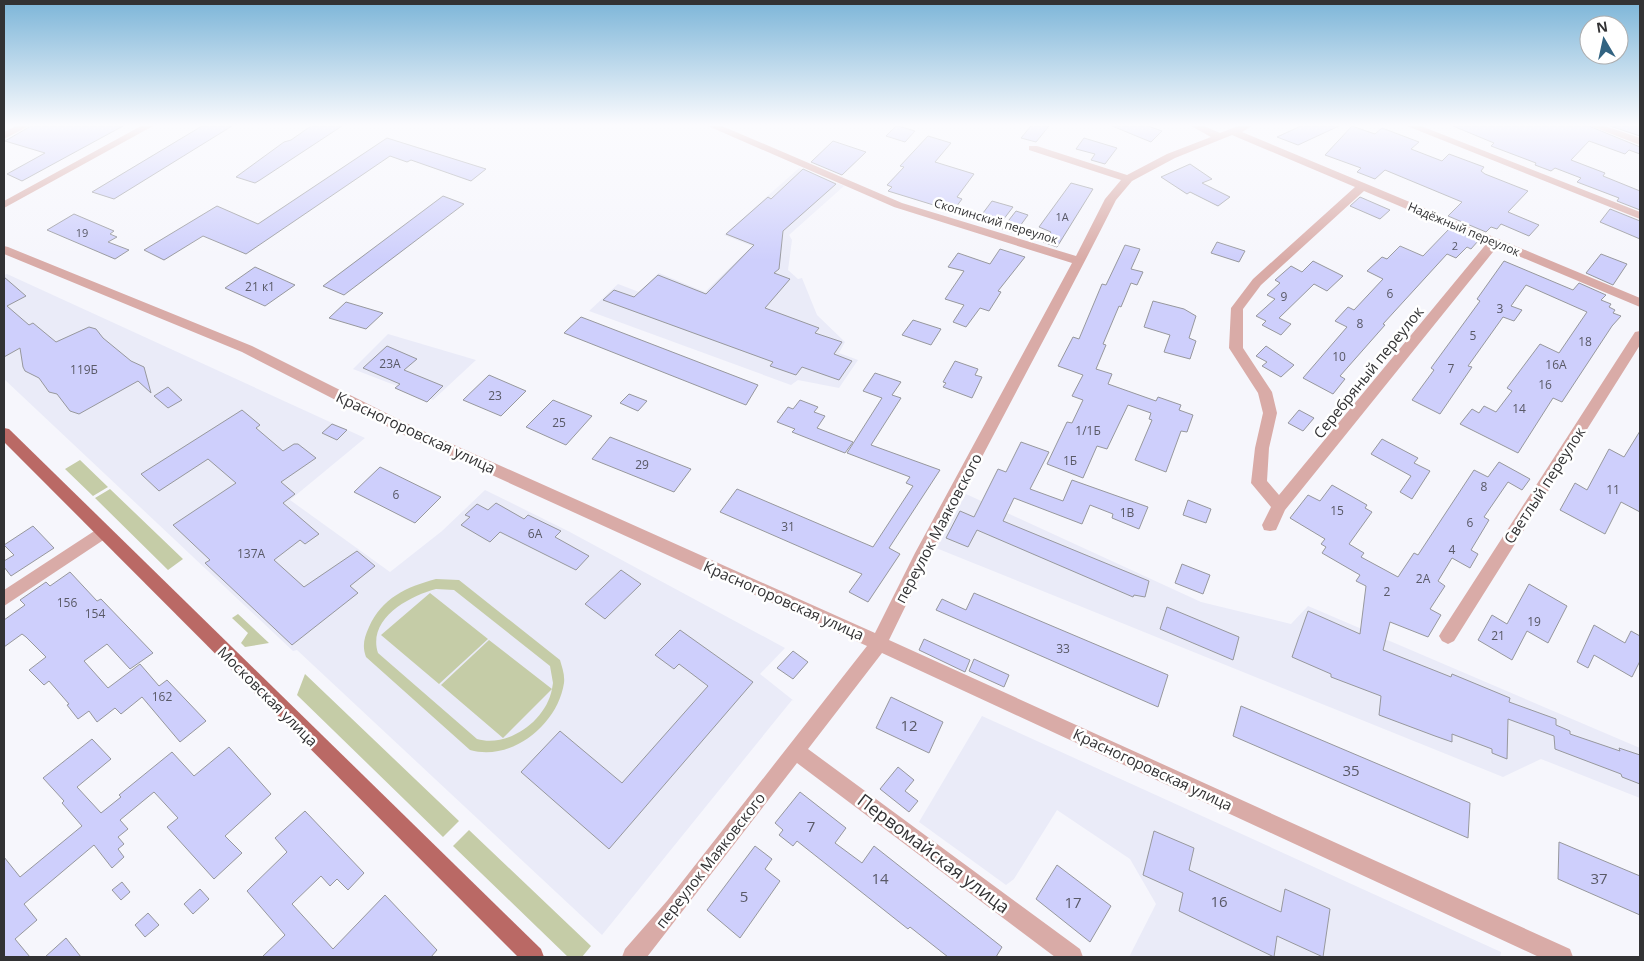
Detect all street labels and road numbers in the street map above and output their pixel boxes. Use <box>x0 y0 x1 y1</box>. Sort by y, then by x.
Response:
street label: Скопинский переулок <box>932 194 1061 248</box>
street label: Надёжный переулок <box>1405 198 1523 261</box>
street label: Серебряный переулок <box>1308 302 1428 442</box>
street label: Красногоровская улица <box>333 386 499 478</box>
street label: Светлый переулок <box>1499 423 1589 547</box>
street label: переулок Маяковского <box>890 450 986 606</box>
street label: Красногоровская улица <box>701 556 867 644</box>
street label: Московская улица <box>214 642 322 750</box>
street label: Красногоровская улица <box>1070 723 1236 815</box>
street label: переулок Маяковского <box>651 788 769 932</box>
street label: Первомайская улица <box>853 788 1015 918</box>

